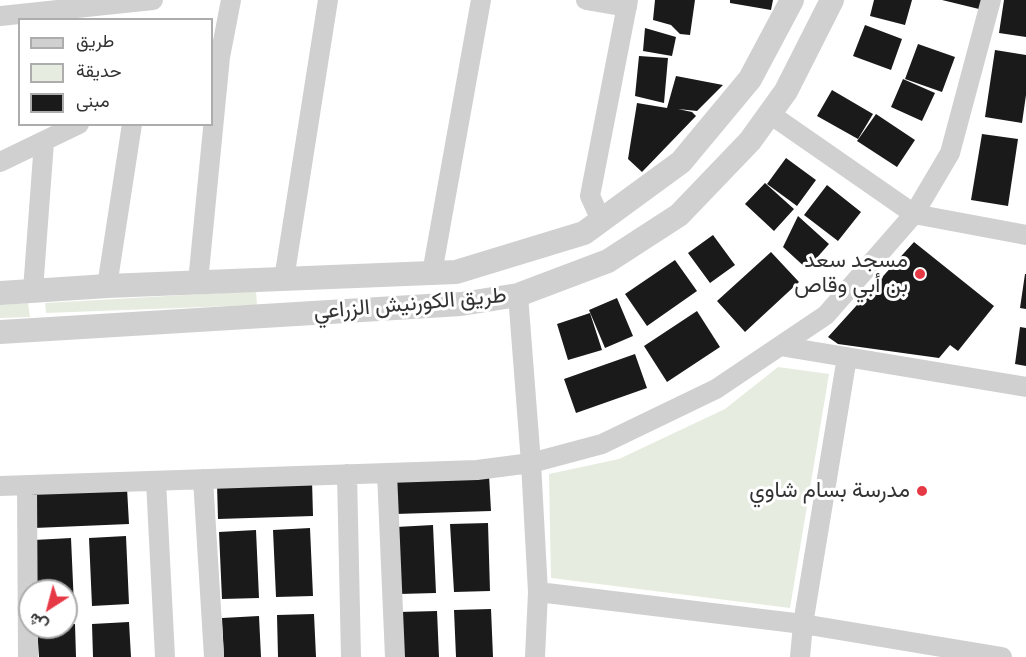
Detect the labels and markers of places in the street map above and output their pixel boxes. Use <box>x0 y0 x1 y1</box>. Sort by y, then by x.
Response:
place label: مسجد سعد بن أبي وقاص <box>794 248 908 300</box>
marker: مسجد سعد بن أبي وقاص <box>913 267 927 281</box>
place label: مدرسة بسام شاوي <box>749 478 910 504</box>
marker: مدرسة بسام شاوي <box>915 484 929 498</box>

